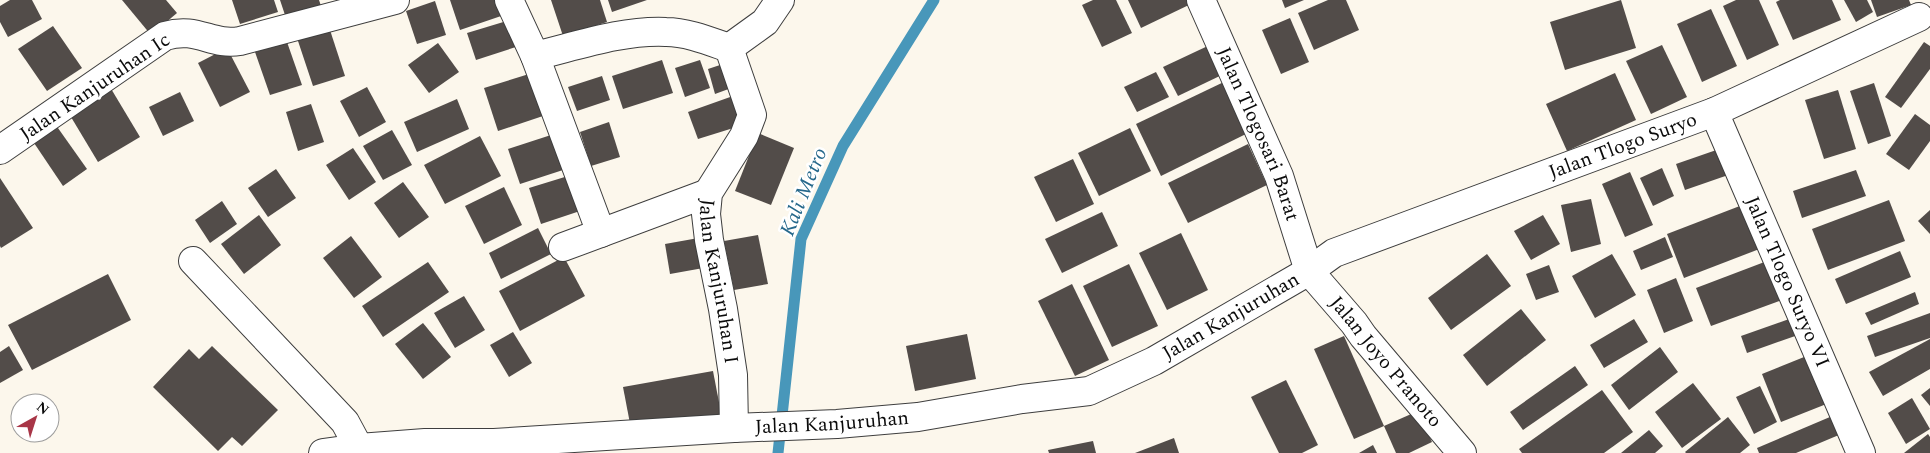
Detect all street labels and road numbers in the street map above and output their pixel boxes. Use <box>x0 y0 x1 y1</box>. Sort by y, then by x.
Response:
street label: Jalan Kanjuruhan Ic <box>13 25 177 149</box>
street label: Jalan Tlogosari Barat <box>1209 42 1307 225</box>
street label: Jalan Tlogo Suryo <box>1544 105 1701 187</box>
street label: Jalan Tlogo Suryo VI <box>1737 192 1837 372</box>
street label: Jalan Kanjuruhan I <box>691 197 746 366</box>
street label: Jalan Kanjuruhan <box>1157 265 1305 368</box>
street label: Jalan Joyo Pranoto <box>1322 289 1449 434</box>
street label: Jalan Kanjuruhan <box>754 403 910 442</box>

